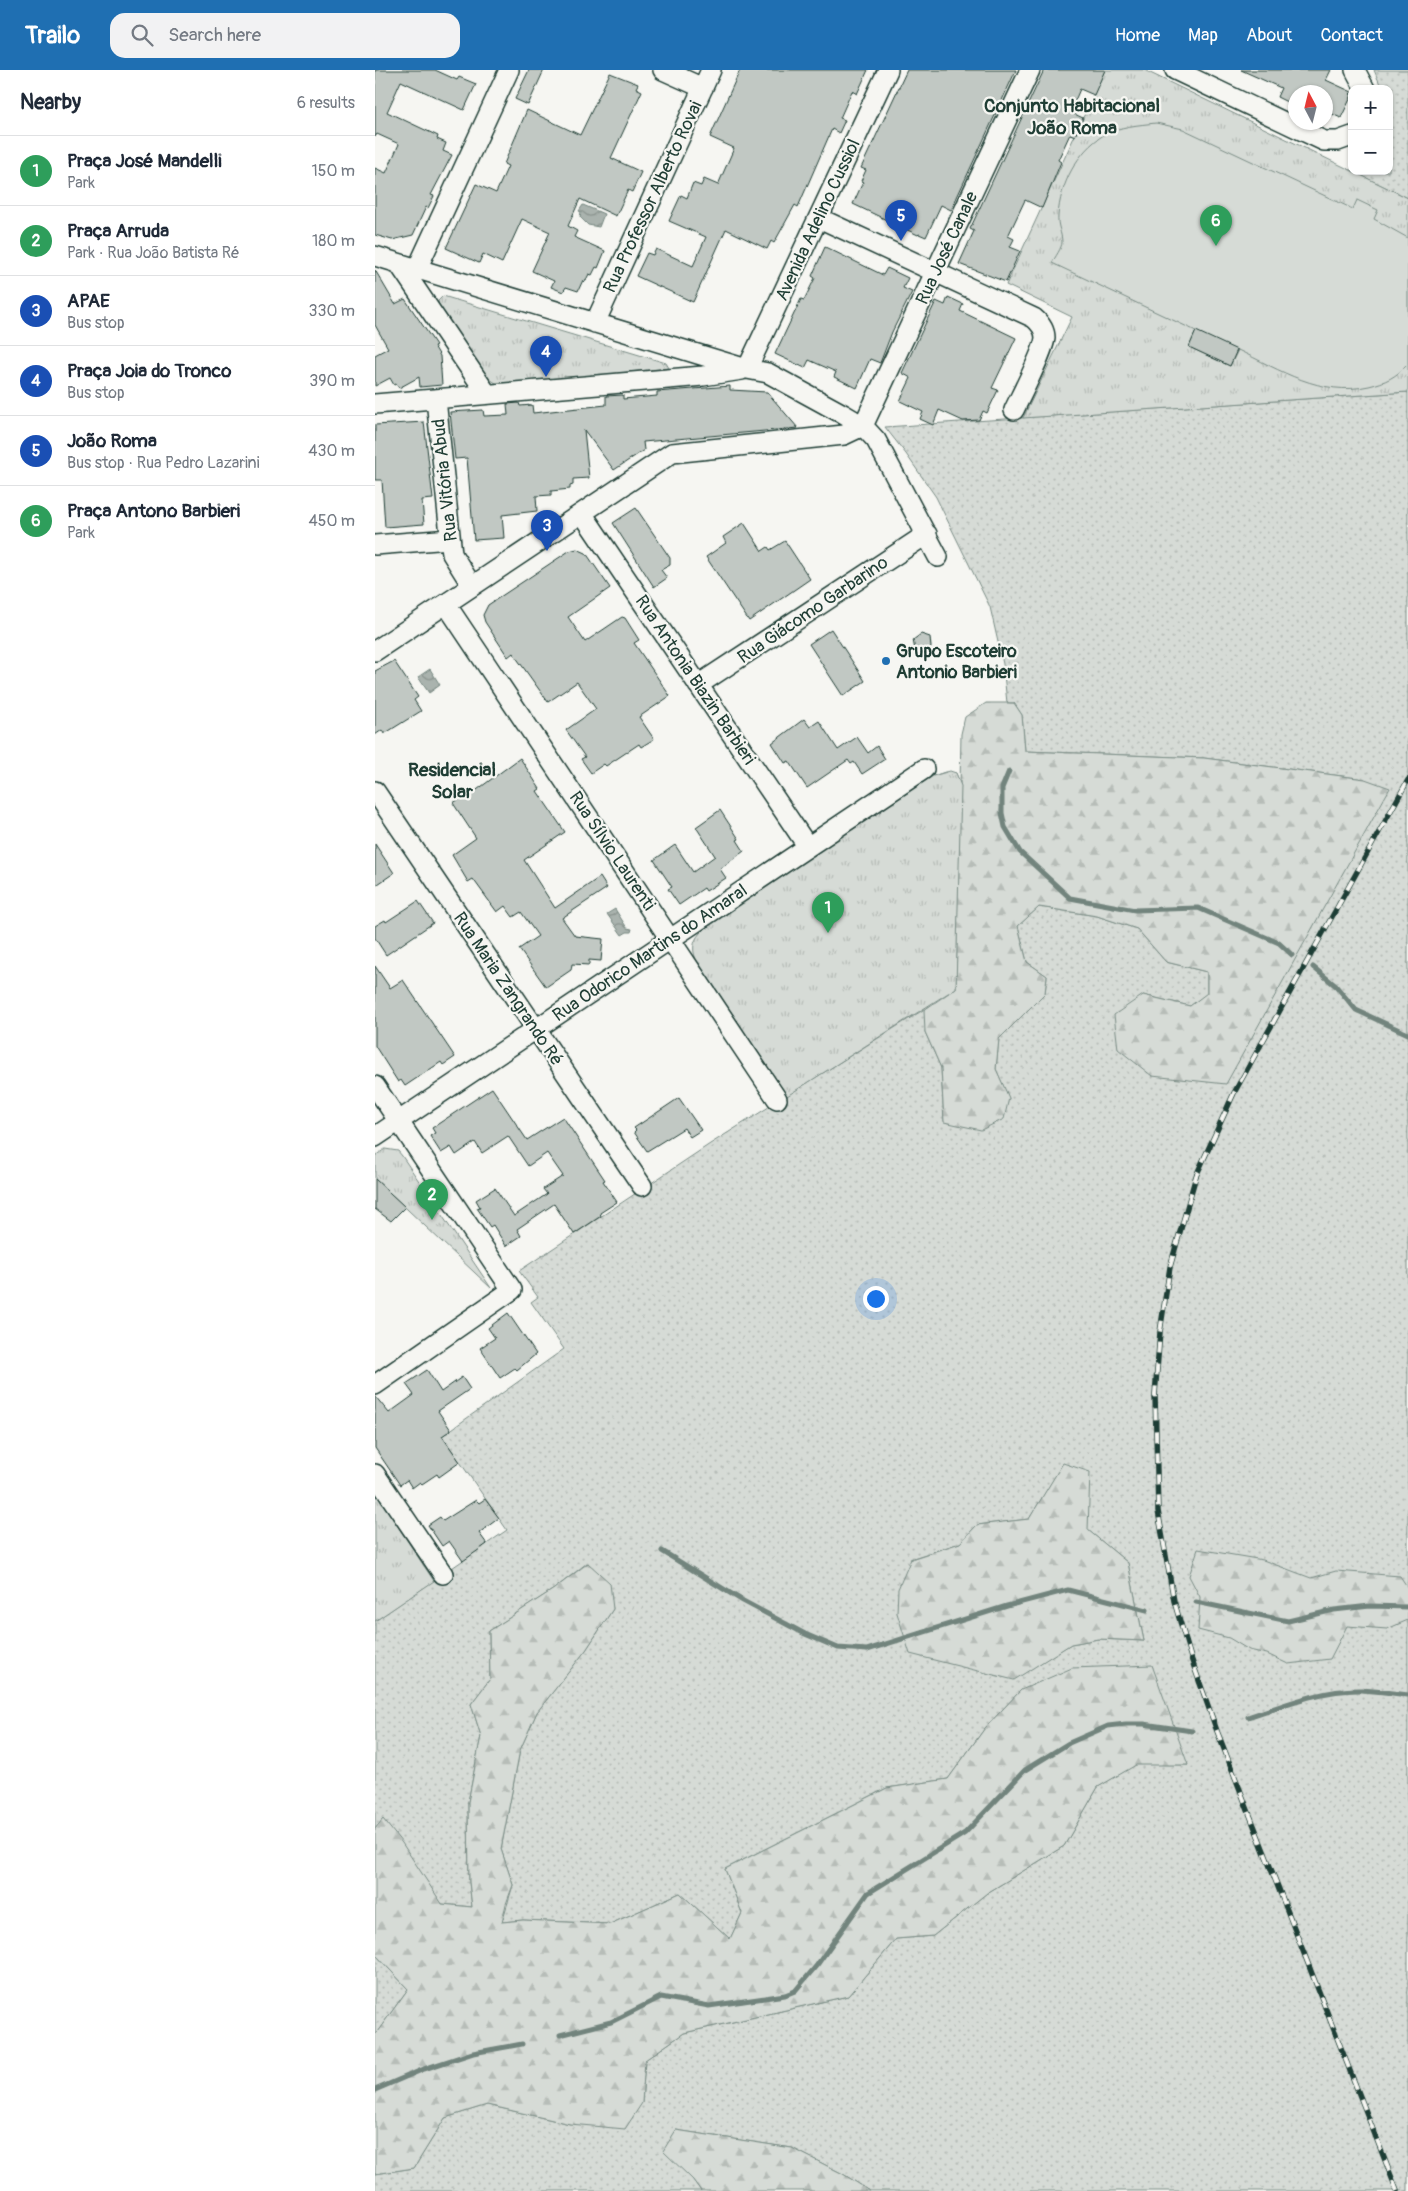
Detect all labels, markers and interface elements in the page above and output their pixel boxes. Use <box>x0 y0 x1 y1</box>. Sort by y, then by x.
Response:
search box <box>110 13 460 58</box>
text: Trailo <box>25 21 80 50</box>
icon: search <box>128 21 156 49</box>
text: Search here <box>168 23 261 47</box>
text: Home <box>1115 24 1160 47</box>
text: Map <box>1188 24 1218 47</box>
text: About <box>1246 24 1292 47</box>
text: Contact <box>1320 24 1383 47</box>
north arrow <box>1288 85 1333 130</box>
map controls <box>1348 85 1393 175</box>
button: + <box>1348 85 1393 130</box>
text: Nearby <box>20 89 81 116</box>
text: 6 results <box>297 93 355 113</box>
district label: Conjunto Habitacional João Roma <box>984 94 1160 140</box>
street label: Rua Professor Alberto Rovai <box>598 97 708 297</box>
button: − <box>1348 130 1393 175</box>
street label: Avenida Adelino Cussiol <box>770 135 866 305</box>
text: Praça José Mandelli <box>67 149 222 173</box>
text: 1 <box>33 161 39 181</box>
text: 150 m <box>311 161 355 181</box>
text: Park <box>67 173 95 193</box>
street label: Rua José Canale <box>911 188 983 308</box>
pin: 5 <box>885 200 917 241</box>
pin: 6 <box>1200 205 1232 246</box>
text: Praça Arruda <box>67 219 169 243</box>
text: 2 <box>32 231 40 251</box>
text: 180 m <box>312 231 355 251</box>
text: Park · Rua João Batista Ré <box>67 243 240 263</box>
text: APAE <box>67 289 110 313</box>
text: 3 <box>32 301 40 321</box>
text: 330 m <box>309 301 355 321</box>
text: Bus stop <box>67 313 125 333</box>
pin: 4 <box>530 336 562 377</box>
text: Praça Joia do Tronco <box>67 359 231 383</box>
text: 4 <box>31 371 41 391</box>
text: 390 m <box>309 371 355 391</box>
text: Bus stop <box>67 383 125 403</box>
street label: Rua Vitória Abud <box>427 418 463 542</box>
text: João Roma <box>67 429 157 453</box>
text: 5 <box>32 441 40 461</box>
text: 430 m <box>308 441 355 461</box>
text: Bus stop · Rua Pedro Lazarini <box>67 453 260 473</box>
text: Praça Antono Barbieri <box>67 499 240 523</box>
pin: 3 <box>531 510 563 551</box>
text: 6 <box>31 511 41 531</box>
text: 450 m <box>308 511 355 531</box>
text: Park <box>67 523 95 543</box>
street label: Rua Giácomo Garbarino <box>733 551 893 669</box>
street label: Rua Antonia Biazin Barbieri <box>630 591 760 769</box>
place label: Grupo Escoteiro Antonio Barbieri <box>896 640 1017 684</box>
marker: Grupo Escoteiro Antonio Barbieri <box>880 655 892 667</box>
district label: Residencial Solar <box>408 758 496 804</box>
street label: Rua Sílvio Laurenti <box>564 787 660 915</box>
street label: Rua Odorico Martins do Amaral <box>548 879 752 1027</box>
pin: 1 <box>812 892 844 933</box>
street label: Rua Maria Zangrando Ré <box>448 908 568 1070</box>
pin: 2 <box>416 1179 448 1220</box>
your location <box>863 1286 889 1312</box>

